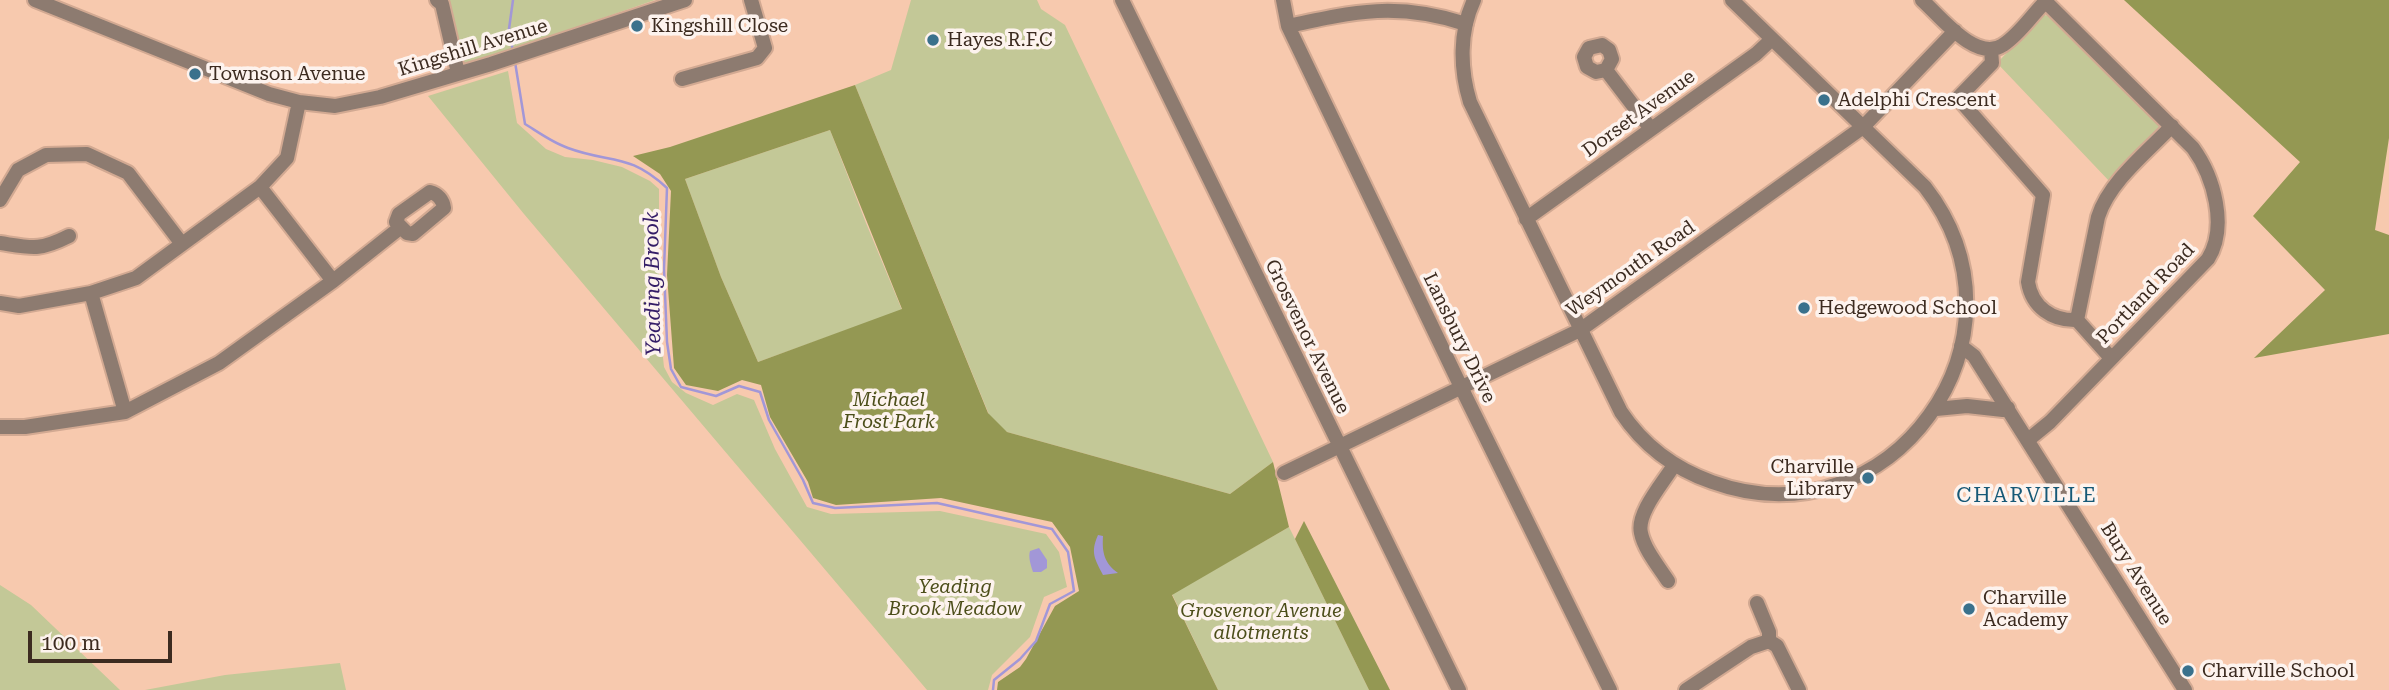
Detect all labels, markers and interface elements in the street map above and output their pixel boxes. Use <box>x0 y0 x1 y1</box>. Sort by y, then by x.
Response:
street label: Kingshill Avenue <box>396 14 550 82</box>
place label: Kingshill Close <box>651 15 788 37</box>
marker: Kingshill Close <box>629 18 645 34</box>
place label: Hayes R.F.C <box>947 29 1053 51</box>
marker: Hayes R.F.C <box>925 32 941 48</box>
place label: Townson Avenue <box>209 63 366 85</box>
marker: Townson Avenue <box>187 66 203 82</box>
street label: Dorset Avenue <box>1578 66 1700 162</box>
place label: Adelphi Crescent <box>1838 89 1996 111</box>
marker: Adelphi Crescent <box>1816 92 1832 108</box>
water label: Yeading Brook <box>639 211 667 357</box>
street label: Weymouth Road <box>1562 216 1700 322</box>
street label: Portland Road <box>2092 239 2200 349</box>
street label: Grosvenor Avenue <box>1260 256 1354 418</box>
street label: Lansbury Drive <box>1418 269 1500 407</box>
place label: Hedgewood School <box>1818 297 1997 319</box>
marker: Hedgewood School <box>1796 300 1812 316</box>
park label: Michael Frost Park <box>843 389 935 433</box>
place label: Charville Library <box>1770 456 1854 500</box>
marker: Charville Library <box>1860 470 1876 486</box>
district label: CHARVILLE <box>1957 483 2097 509</box>
street label: Bury Avenue <box>2095 518 2177 630</box>
park label: Yeading Brook Meadow <box>888 576 1022 620</box>
place label: Charville Academy <box>1983 587 2068 631</box>
park label: Grosvenor Avenue allotments <box>1180 600 1342 644</box>
marker: Charville Academy <box>1961 601 1977 617</box>
scale bar <box>32 616 175 660</box>
text: 100 m <box>41 631 101 655</box>
place label: Charville School <box>2202 660 2355 682</box>
marker: Charville School <box>2180 663 2196 679</box>

